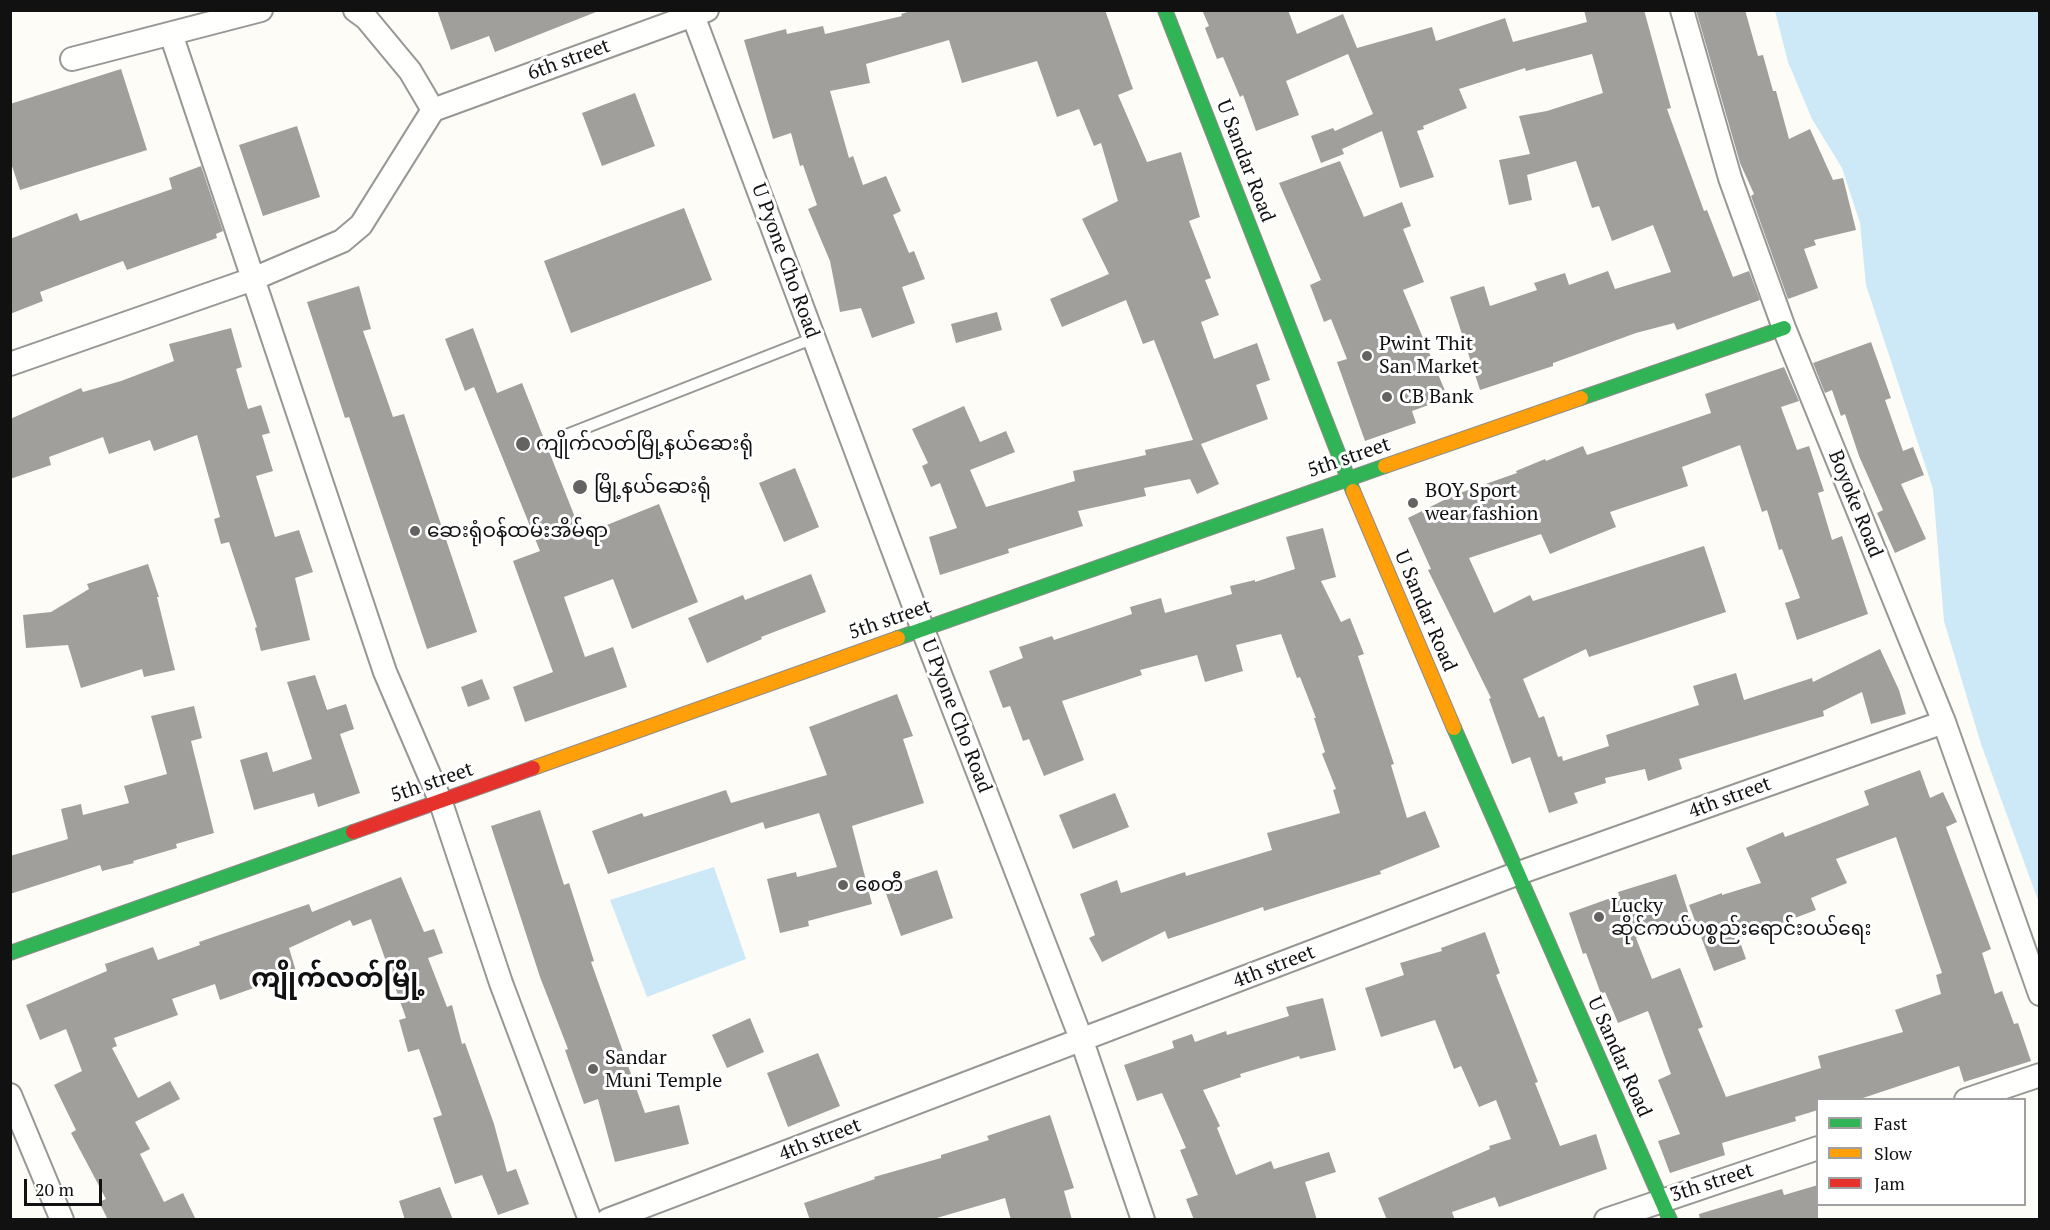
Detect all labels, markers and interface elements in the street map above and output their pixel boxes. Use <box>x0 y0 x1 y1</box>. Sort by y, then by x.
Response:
street label: 6th street <box>524 34 614 86</box>
street label: U Sandar Road <box>1211 96 1279 226</box>
street label: U Pyone Cho Road <box>746 180 824 342</box>
place label: Pwint Thit San Market <box>1379 332 1479 379</box>
marker: Pwint Thit San Market <box>1360 349 1374 363</box>
place label: CB Bank <box>1399 385 1474 409</box>
marker: CB Bank <box>1380 390 1394 404</box>
place label: ကျိုက်လတ်မြို့နယ်ဆေးရုံ <box>536 432 753 456</box>
street label: 5th street <box>1304 433 1394 483</box>
marker: ကျိုက်လတ်မြို့နယ်ဆေးရုံ <box>514 435 532 453</box>
street label: Boyoke Road <box>1823 447 1887 561</box>
place label: မြို့နယ်ဆေးရုံ <box>594 475 711 499</box>
marker: မြို့နယ်ဆေးရုံ <box>571 478 589 496</box>
place label: BOY Sport wear fashion <box>1425 479 1538 526</box>
marker: BOY Sport wear fashion <box>1406 496 1420 510</box>
place label: ဆေးရုံဝန်ထမ်းအိမ်ရာ <box>427 519 608 543</box>
marker: ဆေးရုံဝန်ထမ်းအိမ်ရာ <box>408 524 422 538</box>
street label: U Sandar Road <box>1389 547 1461 675</box>
street label: 5th street <box>845 595 935 645</box>
street label: U Pyone Cho Road <box>916 636 996 796</box>
street label: 5th street <box>387 758 477 808</box>
street label: 4th street <box>1685 772 1775 824</box>
place label: စေတီ <box>855 873 903 897</box>
marker: စေတီ <box>836 878 850 892</box>
place label: Lucky ဆိုင်ကယ်ပစ္စည်းရောင်း၀ယ်ရေး <box>1611 894 1871 941</box>
marker: Lucky ဆိုင်ကယ်ပစ္စည်းရောင်း၀ယ်ရေး <box>1592 910 1606 924</box>
street label: 4th street <box>1230 940 1318 994</box>
district label: ကျိုက်လတ်မြို့ <box>251 964 425 996</box>
street label: U Sandar Road <box>1582 993 1656 1121</box>
place label: Sandar Muni Temple <box>605 1046 722 1093</box>
marker: Sandar Muni Temple <box>586 1062 600 1076</box>
legend <box>1816 1098 2026 1206</box>
text: Fast <box>1874 1111 1907 1135</box>
street label: 4th street <box>776 1113 864 1167</box>
text: Slow <box>1874 1141 1912 1165</box>
street label: 3th street <box>1667 1158 1757 1208</box>
scale bar <box>27 1167 105 1205</box>
text: Jam <box>1874 1171 1905 1195</box>
text: 20 m <box>35 1177 74 1201</box>

